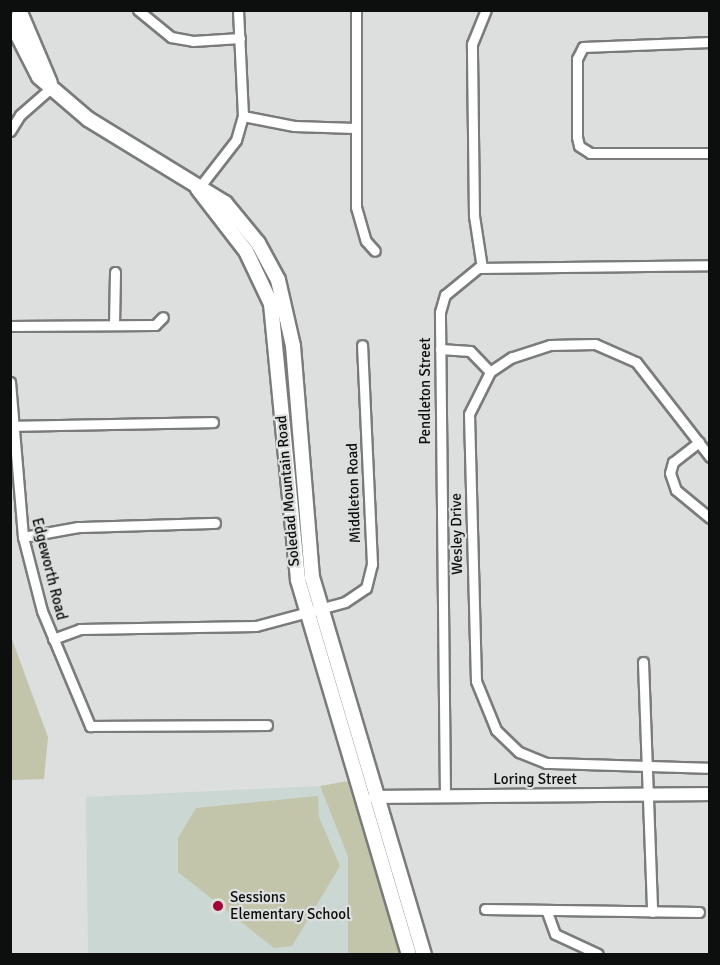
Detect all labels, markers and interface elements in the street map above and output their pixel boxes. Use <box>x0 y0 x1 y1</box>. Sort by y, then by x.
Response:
street label: Pendleton Street <box>417 338 435 444</box>
street label: Soledad Mountain Road <box>272 415 304 567</box>
street label: Middleton Road <box>343 443 365 543</box>
street label: Wesley Drive <box>447 493 467 575</box>
street label: Edgeworth Road <box>28 516 70 622</box>
street label: Loring Street <box>493 771 577 789</box>
place label: Sessions Elementary School <box>230 888 351 923</box>
marker: Sessions Elementary School <box>211 899 225 913</box>

